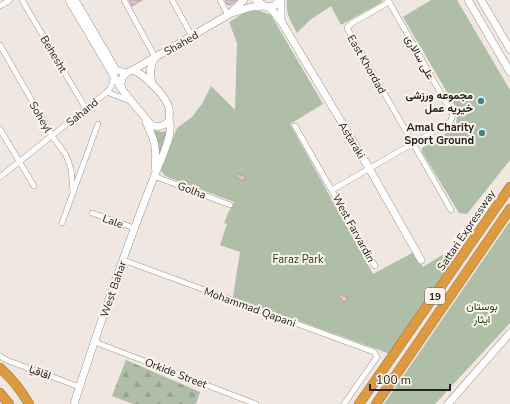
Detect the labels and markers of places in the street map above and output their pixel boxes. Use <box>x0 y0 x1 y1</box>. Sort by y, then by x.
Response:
place label: مجموعه ورزشی خیریه عمل <box>406 88 474 116</box>
marker: مجموعه ورزشی خیریه عمل <box>476 96 486 106</box>
place label: Amal Charity Sport Ground <box>404 120 474 148</box>
marker: Amal Charity Sport Ground <box>477 128 487 138</box>

